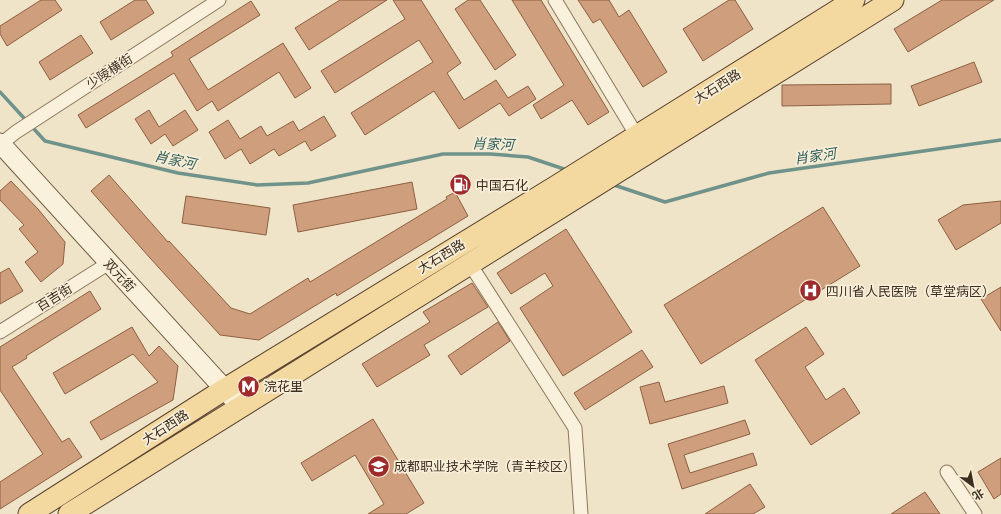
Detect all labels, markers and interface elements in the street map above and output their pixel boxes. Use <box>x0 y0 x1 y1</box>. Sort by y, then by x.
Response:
street label: 少陵横街 <box>82 49 136 93</box>
street label: 大石西路 <box>690 65 744 107</box>
water label: 肖家河 <box>472 133 517 154</box>
water label: 肖家河 <box>793 143 840 168</box>
water label: 肖家河 <box>153 146 201 174</box>
fuel station icon: 中国石化 <box>448 172 474 198</box>
place label: 中国石化 <box>476 176 528 194</box>
street label: 大石西路 <box>414 235 468 277</box>
street label: 双元街 <box>100 255 140 295</box>
hospital icon: 四川省人民医院（草堂病区） <box>797 278 823 304</box>
street label: 百吉街 <box>33 279 75 315</box>
place label: 四川省人民医院（草堂病区） <box>826 282 995 300</box>
metro station icon: 浣花里 <box>235 373 261 399</box>
place label: 浣花里 <box>264 377 303 395</box>
street label: 大石西路 <box>138 405 192 449</box>
school or university icon: 成都职业技术学院（青羊校区） <box>365 453 391 479</box>
place label: 成都职业技术学院（青羊校区） <box>394 457 576 475</box>
north arrow <box>953 466 993 506</box>
text: 北 <box>970 486 987 503</box>

